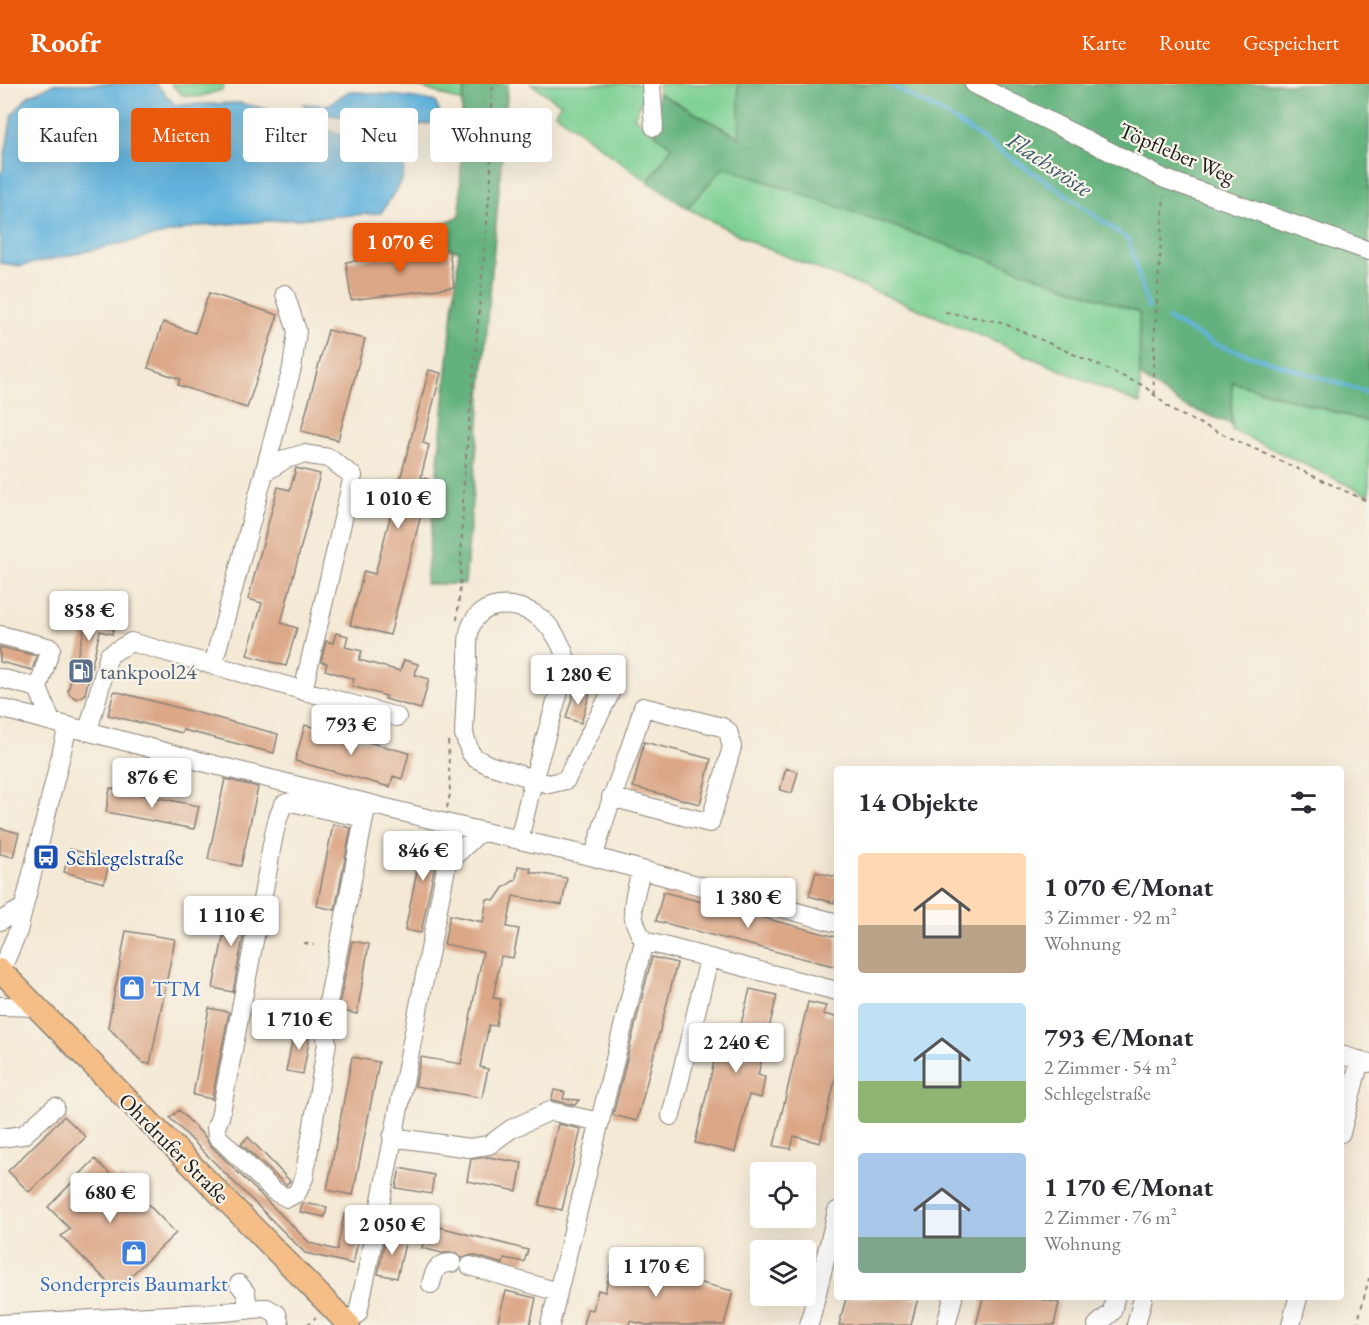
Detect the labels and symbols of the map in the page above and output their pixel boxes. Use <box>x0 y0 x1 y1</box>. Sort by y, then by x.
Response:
street label: Töpfleber Weg <box>1115 116 1240 191</box>
water label: Flachsröste <box>1001 124 1099 204</box>
pin: 1 070 € <box>345 223 455 274</box>
pin: 1 010 € <box>343 479 453 530</box>
pin: 858 € <box>47 591 131 642</box>
pin: 1 280 € <box>523 655 633 706</box>
fuel station icon: tankpool24 <box>66 656 96 686</box>
place label: tankpool24 <box>100 657 197 686</box>
pin: 793 € <box>309 705 393 756</box>
pin: 876 € <box>110 758 194 809</box>
pin: 846 € <box>381 831 465 882</box>
bus stop icon: Schlegelstraße <box>31 842 61 872</box>
place label: Schlegelstraße <box>66 843 184 872</box>
pin: 1 380 € <box>693 878 803 929</box>
pin: 1 110 € <box>176 896 286 947</box>
shop icon: TTM <box>117 973 147 1003</box>
place label: TTM <box>152 974 201 1003</box>
pin: 1 710 € <box>244 1000 354 1051</box>
pin: 2 240 € <box>681 1023 791 1074</box>
street label: Ohrdrufer Straße <box>112 1086 236 1210</box>
pin: 680 € <box>68 1173 152 1224</box>
pin: 2 050 € <box>337 1205 447 1256</box>
shop icon: Sonderpreis Baumarkt <box>119 1238 149 1268</box>
pin: 1 170 € <box>601 1247 711 1298</box>
place label: Sonderpreis Baumarkt <box>40 1269 228 1298</box>

